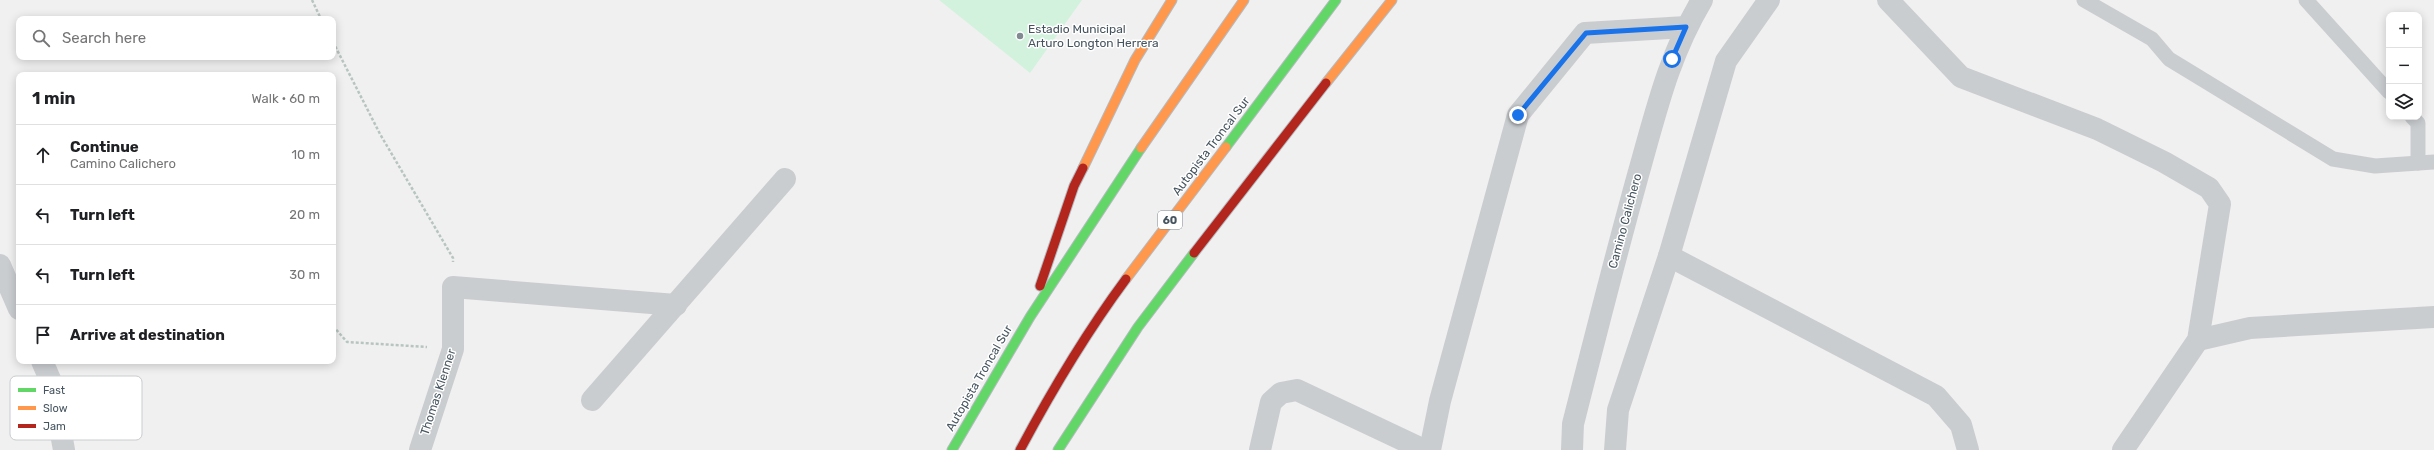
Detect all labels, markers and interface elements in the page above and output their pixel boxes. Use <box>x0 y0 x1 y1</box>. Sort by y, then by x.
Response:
map controls <box>2386 12 2422 120</box>
button: + <box>2386 12 2422 48</box>
search box <box>16 16 336 60</box>
place label: Estadio Municipal Arturo Longton Herrera <box>1028 22 1159 50</box>
icon: search <box>30 27 52 49</box>
text: Search here <box>62 29 146 47</box>
marker: Estadio Municipal Arturo Longton Herrera <box>1015 31 1025 41</box>
button: − <box>2386 48 2422 84</box>
route start <box>1663 50 1681 68</box>
button: layers <box>2386 84 2422 120</box>
text: 1 min <box>32 88 75 108</box>
text: Walk · 60 m <box>251 91 320 106</box>
street label: Autopista Troncal Sur <box>1169 94 1253 198</box>
route end <box>1509 106 1527 124</box>
text: Continue <box>70 138 139 156</box>
icon: ahead <box>32 144 54 166</box>
text: 10 m <box>291 147 320 162</box>
text: Camino Calichero <box>70 156 176 171</box>
street label: Camino Calichero <box>1606 172 1644 270</box>
icon: left <box>32 204 54 226</box>
text: Turn left <box>70 206 135 224</box>
text: 20 m <box>289 207 320 222</box>
road number: 60 <box>1158 211 1182 229</box>
icon: left <box>32 264 54 286</box>
text: Turn left <box>70 266 135 284</box>
text: 30 m <box>289 267 320 282</box>
street label: Autopista Troncal Sur <box>943 322 1015 433</box>
icon: arrive <box>32 324 54 346</box>
text: Arrive at destination <box>70 326 225 344</box>
street label: Thomas Klenner <box>417 347 459 437</box>
legend <box>10 376 142 440</box>
text: Fast <box>43 384 66 397</box>
text: Slow <box>43 402 68 415</box>
text: Jam <box>43 420 66 433</box>

